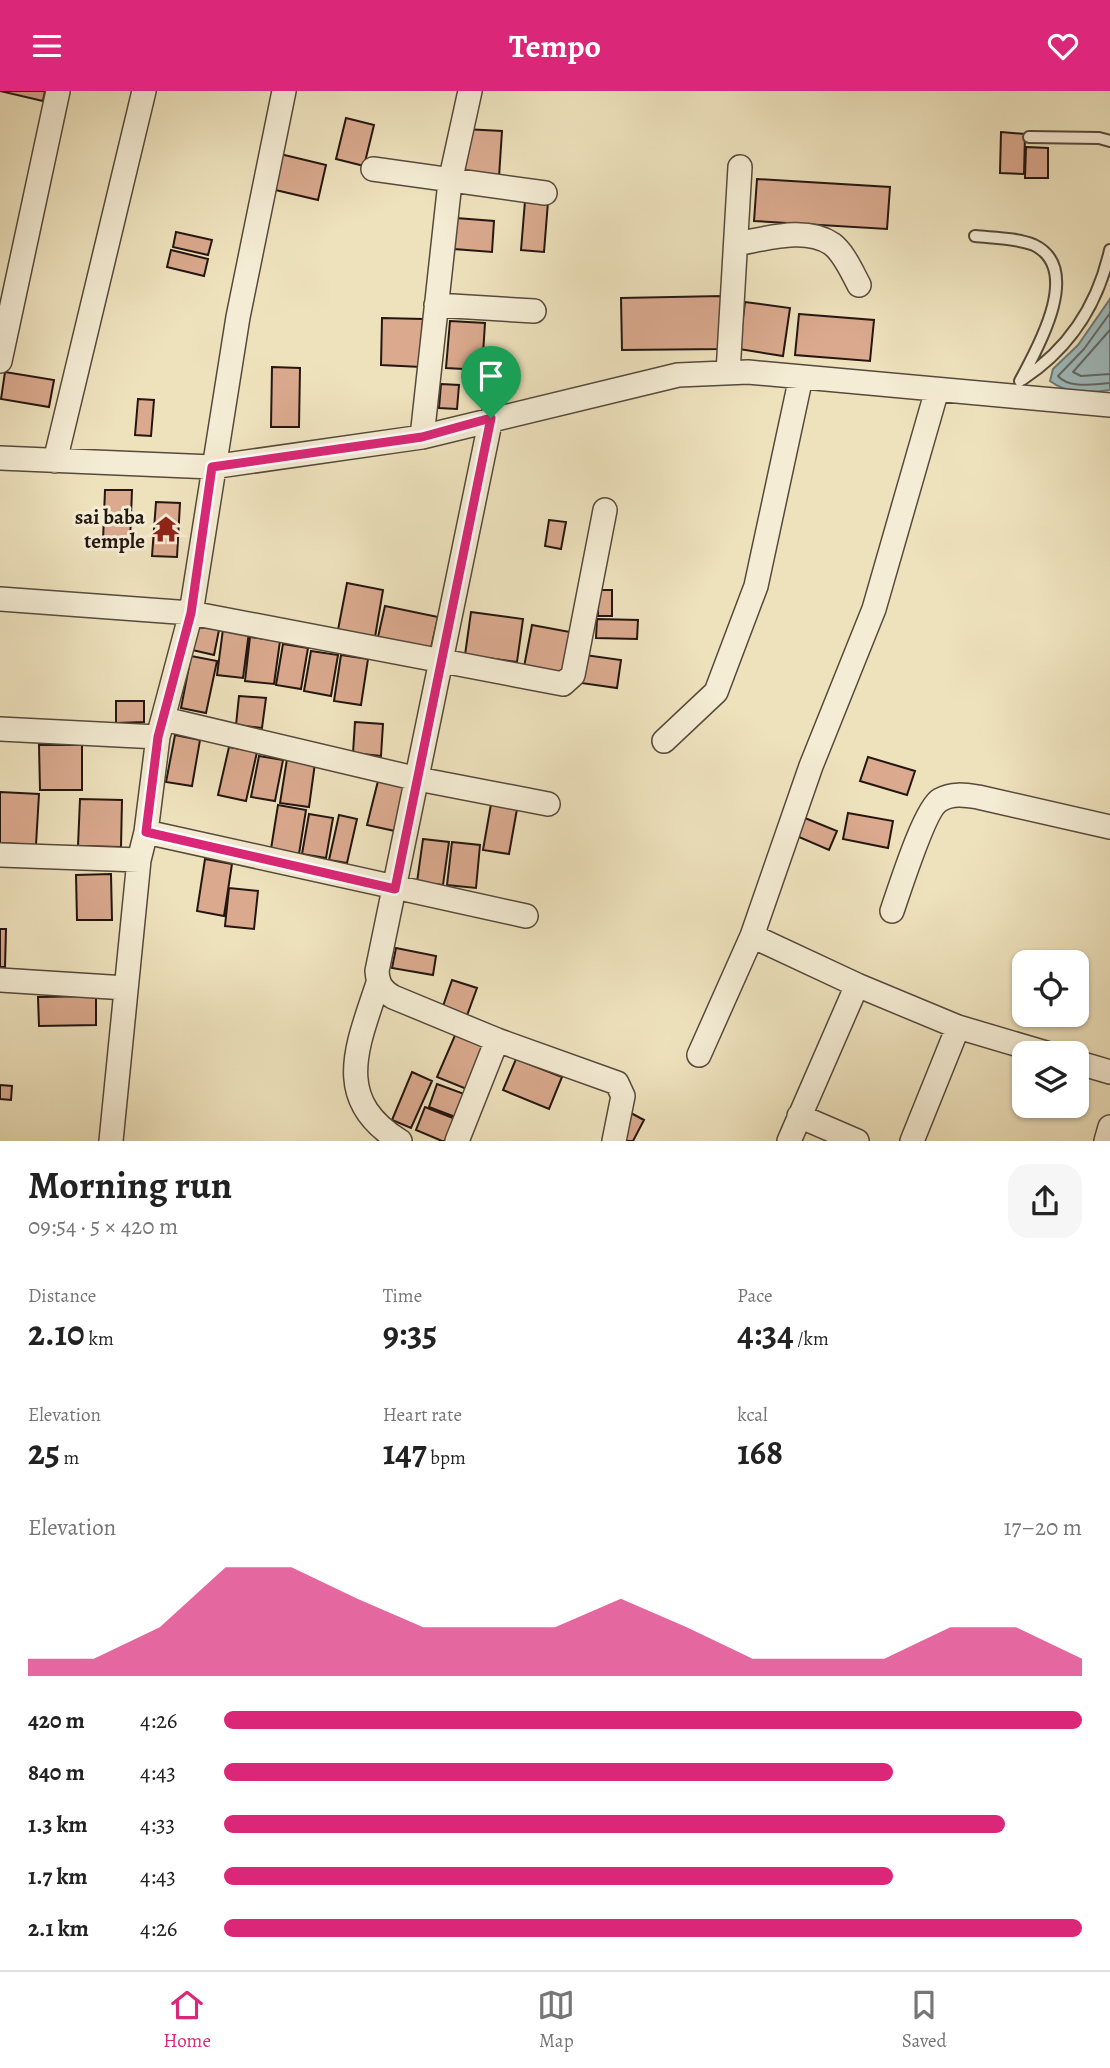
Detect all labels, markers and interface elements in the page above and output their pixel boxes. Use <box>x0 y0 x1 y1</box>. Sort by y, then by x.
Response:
text: Tempo <box>509 24 601 68</box>
icon: menu <box>28 27 66 65</box>
icon: heart <box>1044 27 1082 65</box>
pin <box>461 346 521 418</box>
icon: arrive <box>472 357 510 395</box>
place label: sai baba temple <box>75 503 146 555</box>
temple icon: sai baba temple <box>151 514 181 544</box>
map controls <box>1012 950 1089 1118</box>
button: locate <box>1012 950 1089 1027</box>
button: layers <box>1012 1041 1089 1118</box>
text: Morning run <box>28 1159 232 1211</box>
button: share <box>1008 1164 1082 1238</box>
text: 09:54 · 5 × 420 m <box>28 1211 178 1242</box>
text: Distance <box>28 1283 96 1309</box>
text: Time <box>383 1283 422 1309</box>
text: Pace <box>737 1283 773 1309</box>
text: 2.10 <box>28 1309 85 1357</box>
text: 9:35 <box>383 1309 437 1357</box>
text: 4:34 <box>737 1309 794 1357</box>
text: km <box>85 1326 114 1352</box>
text: /km <box>794 1326 829 1352</box>
text: Elevation <box>28 1402 101 1428</box>
text: Heart rate <box>383 1402 462 1428</box>
text: kcal <box>737 1402 768 1428</box>
text: 25 <box>28 1428 60 1476</box>
text: 147 <box>383 1428 427 1476</box>
text: 168 <box>737 1428 783 1476</box>
text: m <box>60 1445 79 1471</box>
text: bpm <box>427 1445 466 1471</box>
text: Elevation <box>28 1512 116 1543</box>
text: 17–20 m <box>1004 1512 1082 1543</box>
text: 420 m <box>28 1705 85 1736</box>
text: 4:26 <box>140 1705 177 1736</box>
text: 840 m <box>28 1757 85 1788</box>
text: 4:43 <box>140 1757 176 1788</box>
text: 1.3 km <box>28 1809 88 1840</box>
text: 4:33 <box>140 1809 175 1840</box>
text: 1.7 km <box>28 1861 88 1892</box>
text: 4:43 <box>140 1861 176 1892</box>
text: 2.1 km <box>28 1913 89 1944</box>
text: 4:26 <box>140 1913 177 1944</box>
tab: Home <box>163 1986 211 2054</box>
tab: Map <box>537 1986 575 2054</box>
tab: Saved <box>902 1986 947 2054</box>

